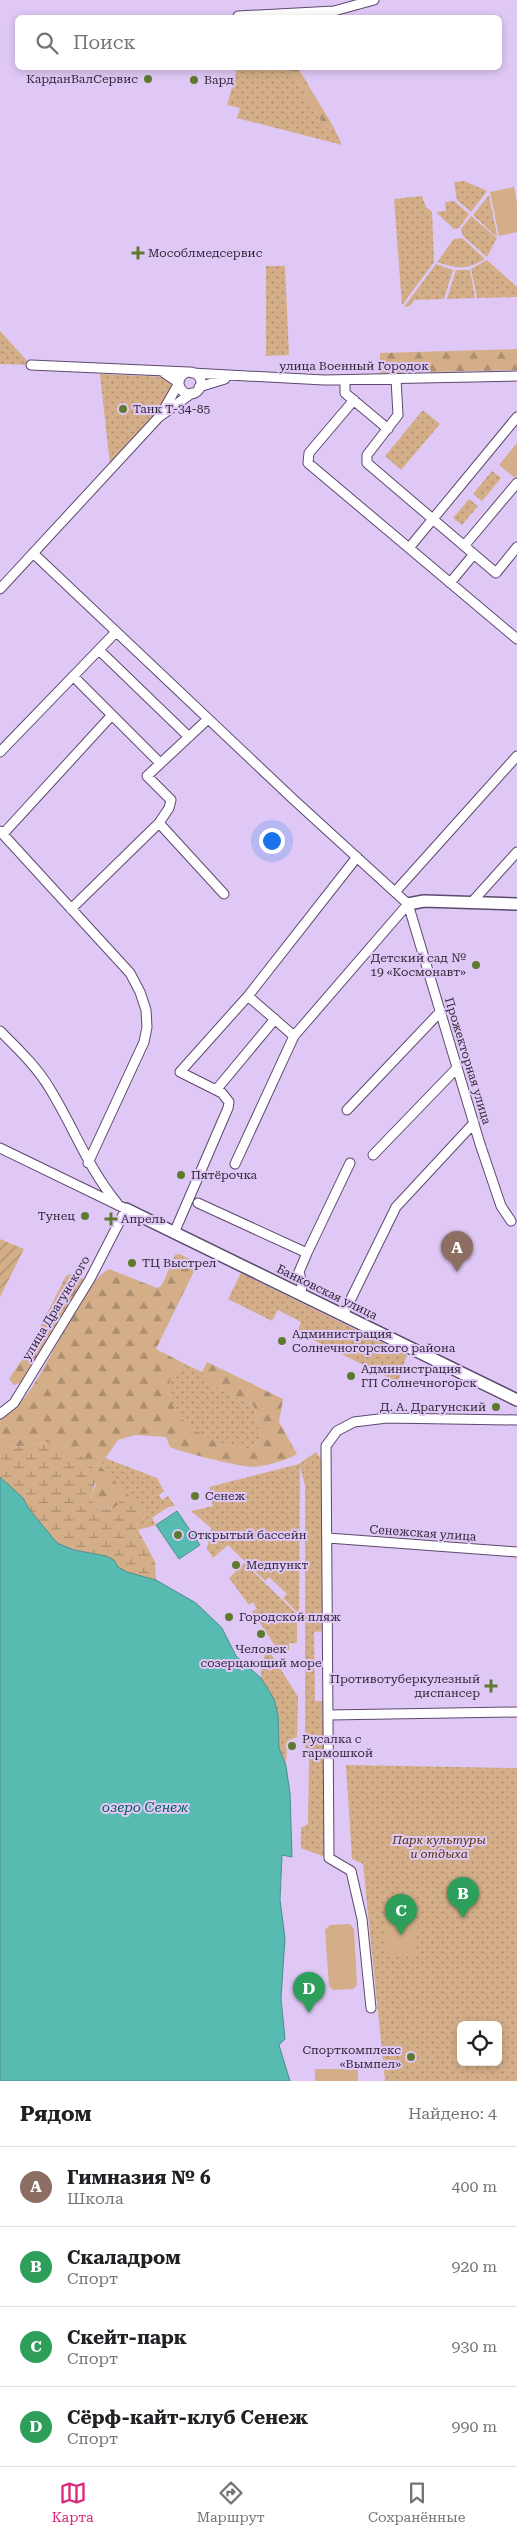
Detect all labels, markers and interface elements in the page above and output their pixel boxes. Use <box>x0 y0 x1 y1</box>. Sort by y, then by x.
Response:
search box <box>15 15 502 70</box>
icon: search <box>33 29 61 57</box>
text: Поиск <box>73 31 136 54</box>
place label: КарданВалСервис <box>26 72 138 86</box>
marker: КарданВалСервис <box>142 73 154 85</box>
place label: Вард <box>204 73 234 87</box>
marker: Вард <box>188 74 200 86</box>
place label: Мособлмедсервис <box>148 246 263 260</box>
marker: Мособлмедсервис <box>132 247 144 259</box>
street label: улица Военный Городок <box>279 359 429 373</box>
place label: Танк Т-34-85 <box>133 402 210 416</box>
marker: Танк Т-34-85 <box>117 403 129 415</box>
your location <box>259 828 285 854</box>
place label: Детский сад № 19 «Космонавт» <box>370 951 466 979</box>
marker: Детский сад № 19 «Космонавт» <box>470 959 482 971</box>
street label: Прожекторная улица <box>442 996 494 1127</box>
place label: Пятёрочка <box>191 1168 258 1182</box>
marker: Пятёрочка <box>175 1169 187 1181</box>
place label: Тунец <box>38 1209 75 1223</box>
marker: Тунец <box>79 1210 91 1222</box>
place label: Апрель <box>121 1212 166 1226</box>
marker: Апрель <box>105 1213 117 1225</box>
pin: A <box>441 1231 473 1272</box>
street label: улица Драгунского <box>19 1253 93 1363</box>
place label: ТЦ Выстрел <box>142 1256 217 1270</box>
marker: ТЦ Выстрел <box>126 1257 138 1269</box>
street label: Банковская улица <box>274 1262 380 1323</box>
place label: Администрация Солнечногорского района <box>292 1327 456 1355</box>
marker: Администрация Солнечногорского района <box>276 1335 288 1347</box>
place label: Администрация ГП Солнечногорск <box>361 1362 477 1390</box>
marker: Администрация ГП Солнечногорск <box>345 1370 357 1382</box>
place label: Д. А. Драгунский <box>380 1400 486 1414</box>
marker: Д. А. Драгунский <box>490 1401 502 1413</box>
place label: Сенеж <box>205 1489 246 1503</box>
marker: Сенеж <box>189 1490 201 1502</box>
street label: Сенежская улица <box>369 1522 477 1544</box>
place label: Открытый бассейн <box>188 1528 307 1542</box>
marker: Открытый бассейн <box>172 1529 184 1541</box>
place label: Медпункт <box>246 1558 308 1572</box>
marker: Медпункт <box>230 1559 242 1571</box>
place label: Городской пляж <box>239 1610 341 1624</box>
marker: Городской пляж <box>223 1611 235 1623</box>
marker: Человек созерцающий море <box>255 1628 267 1640</box>
place label: Человек созерцающий море <box>201 1642 322 1670</box>
place label: Противотуберкулезный диспансер <box>330 1672 480 1700</box>
marker: Противотуберкулезный диспансер <box>484 1679 498 1693</box>
place label: Русалка с гармошкой <box>302 1732 373 1760</box>
marker: Русалка с гармошкой <box>286 1740 298 1752</box>
water label: озеро Сенеж <box>102 1799 189 1815</box>
park label: Парк культуры и отдыха <box>391 1833 486 1861</box>
pin: B <box>447 1877 479 1918</box>
pin: C <box>385 1894 417 1935</box>
pin: D <box>293 1972 325 2013</box>
map controls <box>457 2021 502 2066</box>
button: locate <box>457 2021 502 2066</box>
place label: Спорткомплекс «Вымпел» <box>302 2043 401 2071</box>
marker: Спорткомплекс «Вымпел» <box>405 2051 417 2063</box>
text: Рядом <box>20 2102 92 2126</box>
text: Найдено: 4 <box>408 2104 497 2123</box>
text: Гимназия № 6 <box>67 2166 211 2189</box>
text: A <box>30 2177 42 2196</box>
text: 400 m <box>451 2177 497 2196</box>
text: Школа <box>67 2189 124 2208</box>
text: Скаладром <box>67 2246 181 2269</box>
text: B <box>30 2257 42 2276</box>
text: 920 m <box>451 2257 497 2276</box>
text: Спорт <box>67 2269 118 2288</box>
text: Скейт-парк <box>67 2326 187 2349</box>
text: C <box>30 2337 42 2356</box>
text: 930 m <box>451 2337 497 2356</box>
text: Спорт <box>67 2349 118 2368</box>
text: Сёрф-кайт-клуб Сенеж <box>67 2406 308 2429</box>
text: D <box>30 2417 42 2436</box>
text: 990 m <box>451 2417 497 2436</box>
text: Спорт <box>67 2429 118 2448</box>
tab: Карта <box>52 2479 94 2525</box>
tab: Маршрут <box>197 2479 265 2525</box>
tab: Сохранённые <box>368 2479 465 2525</box>

